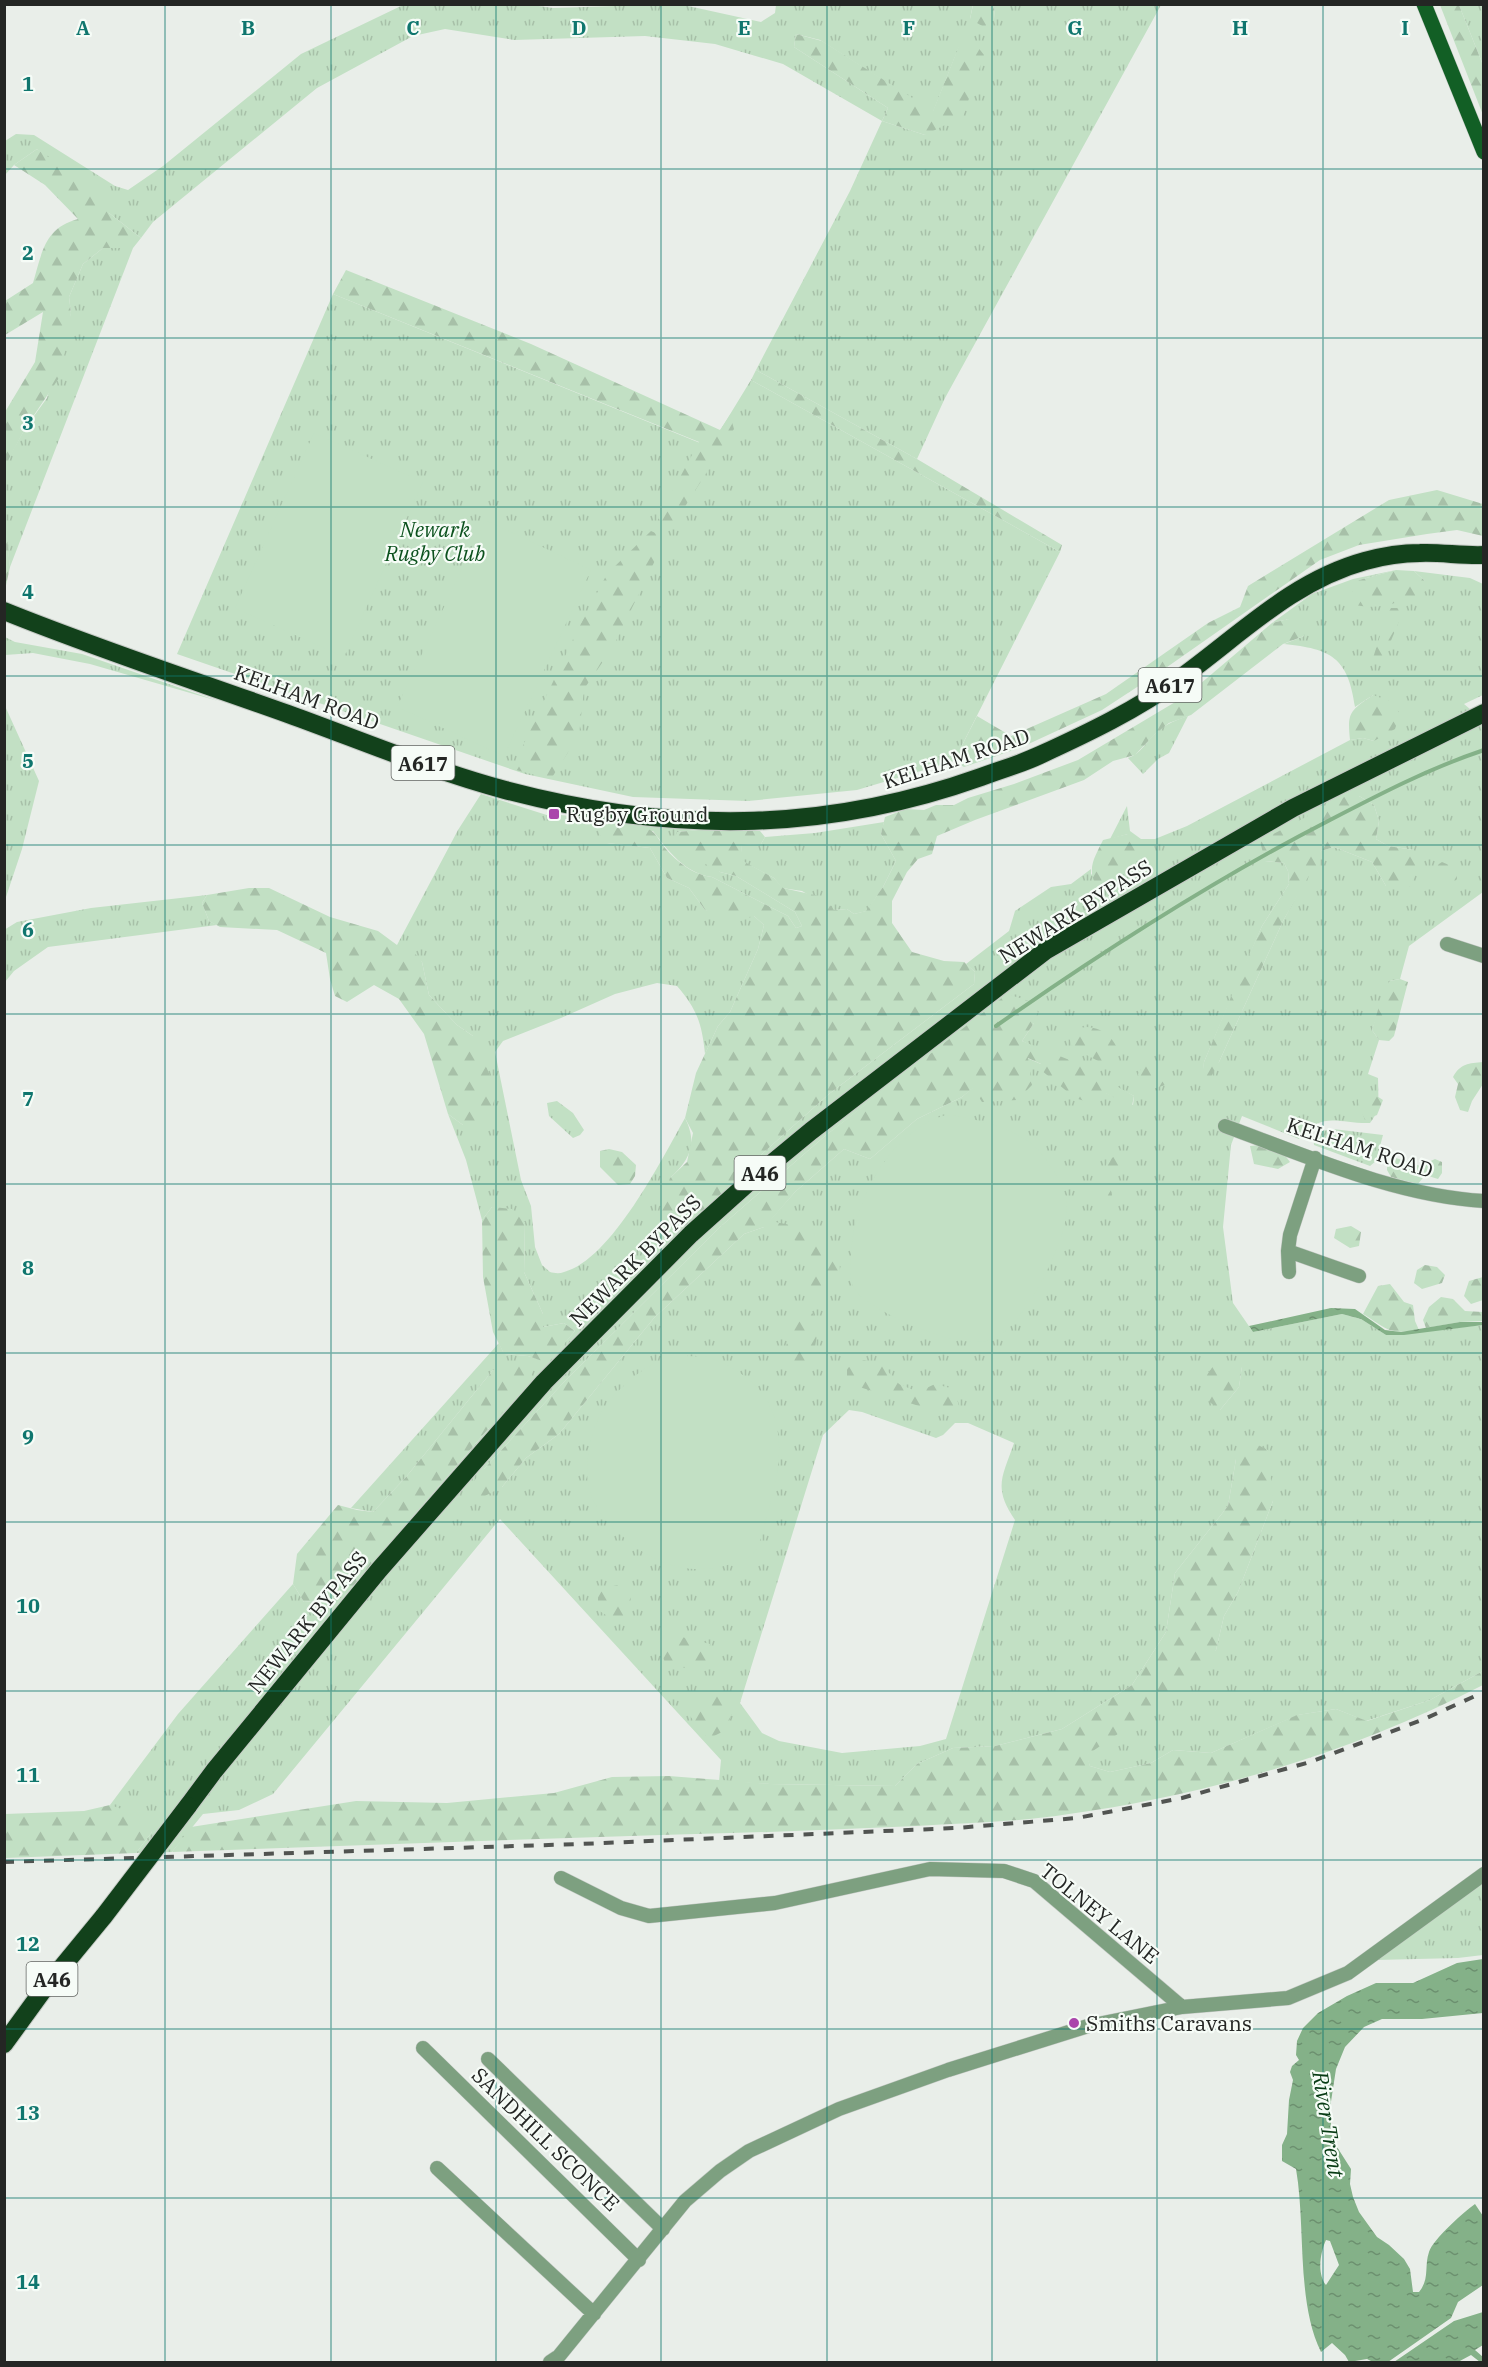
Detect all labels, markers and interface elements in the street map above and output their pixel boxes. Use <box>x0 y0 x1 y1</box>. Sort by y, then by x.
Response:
text: A <box>76 14 90 41</box>
text: B <box>241 14 255 41</box>
text: C <box>406 14 420 41</box>
text: D <box>571 14 587 41</box>
text: E <box>737 14 751 41</box>
text: F <box>903 14 915 41</box>
text: G <box>1067 14 1083 41</box>
text: H <box>1232 14 1248 41</box>
text: I <box>1401 14 1409 41</box>
text: 1 <box>22 70 34 97</box>
text: 2 <box>22 239 34 266</box>
text: 3 <box>22 409 34 436</box>
park label: Newark Rugby Club <box>384 515 485 567</box>
text: 4 <box>22 578 34 605</box>
street label: KELHAM ROAD <box>231 658 383 736</box>
road number: A617 <box>1138 668 1202 702</box>
street label: KELHAM ROAD <box>879 721 1033 795</box>
road number: A617 <box>392 746 454 780</box>
text: 5 <box>22 747 34 774</box>
place label: Rugby Ground <box>566 800 709 828</box>
marker: Rugby Ground <box>547 807 561 821</box>
street label: NEWARK BYPASS <box>993 853 1157 969</box>
text: 6 <box>22 916 34 943</box>
text: 7 <box>22 1085 34 1112</box>
street label: KELHAM ROAD <box>1283 1110 1437 1184</box>
road number: A46 <box>734 1156 786 1190</box>
street label: NEWARK BYPASS <box>563 1188 707 1332</box>
text: 8 <box>22 1254 34 1281</box>
text: 9 <box>22 1423 34 1450</box>
street label: NEWARK BYPASS <box>241 1545 373 1699</box>
text: 10 <box>16 1592 40 1619</box>
text: 11 <box>16 1761 40 1788</box>
street label: TOLNEY LANE <box>1035 1856 1165 1970</box>
text: 12 <box>16 1930 40 1957</box>
road number: A46 <box>26 1962 78 1996</box>
place label: Smiths Caravans <box>1086 2009 1252 2037</box>
marker: Smiths Caravans <box>1067 2016 1081 2030</box>
street label: SANDHILL SCONCE <box>466 2061 626 2217</box>
water label: River Trent <box>1306 2068 1352 2180</box>
text: 13 <box>16 2099 40 2126</box>
text: 14 <box>16 2268 40 2295</box>

